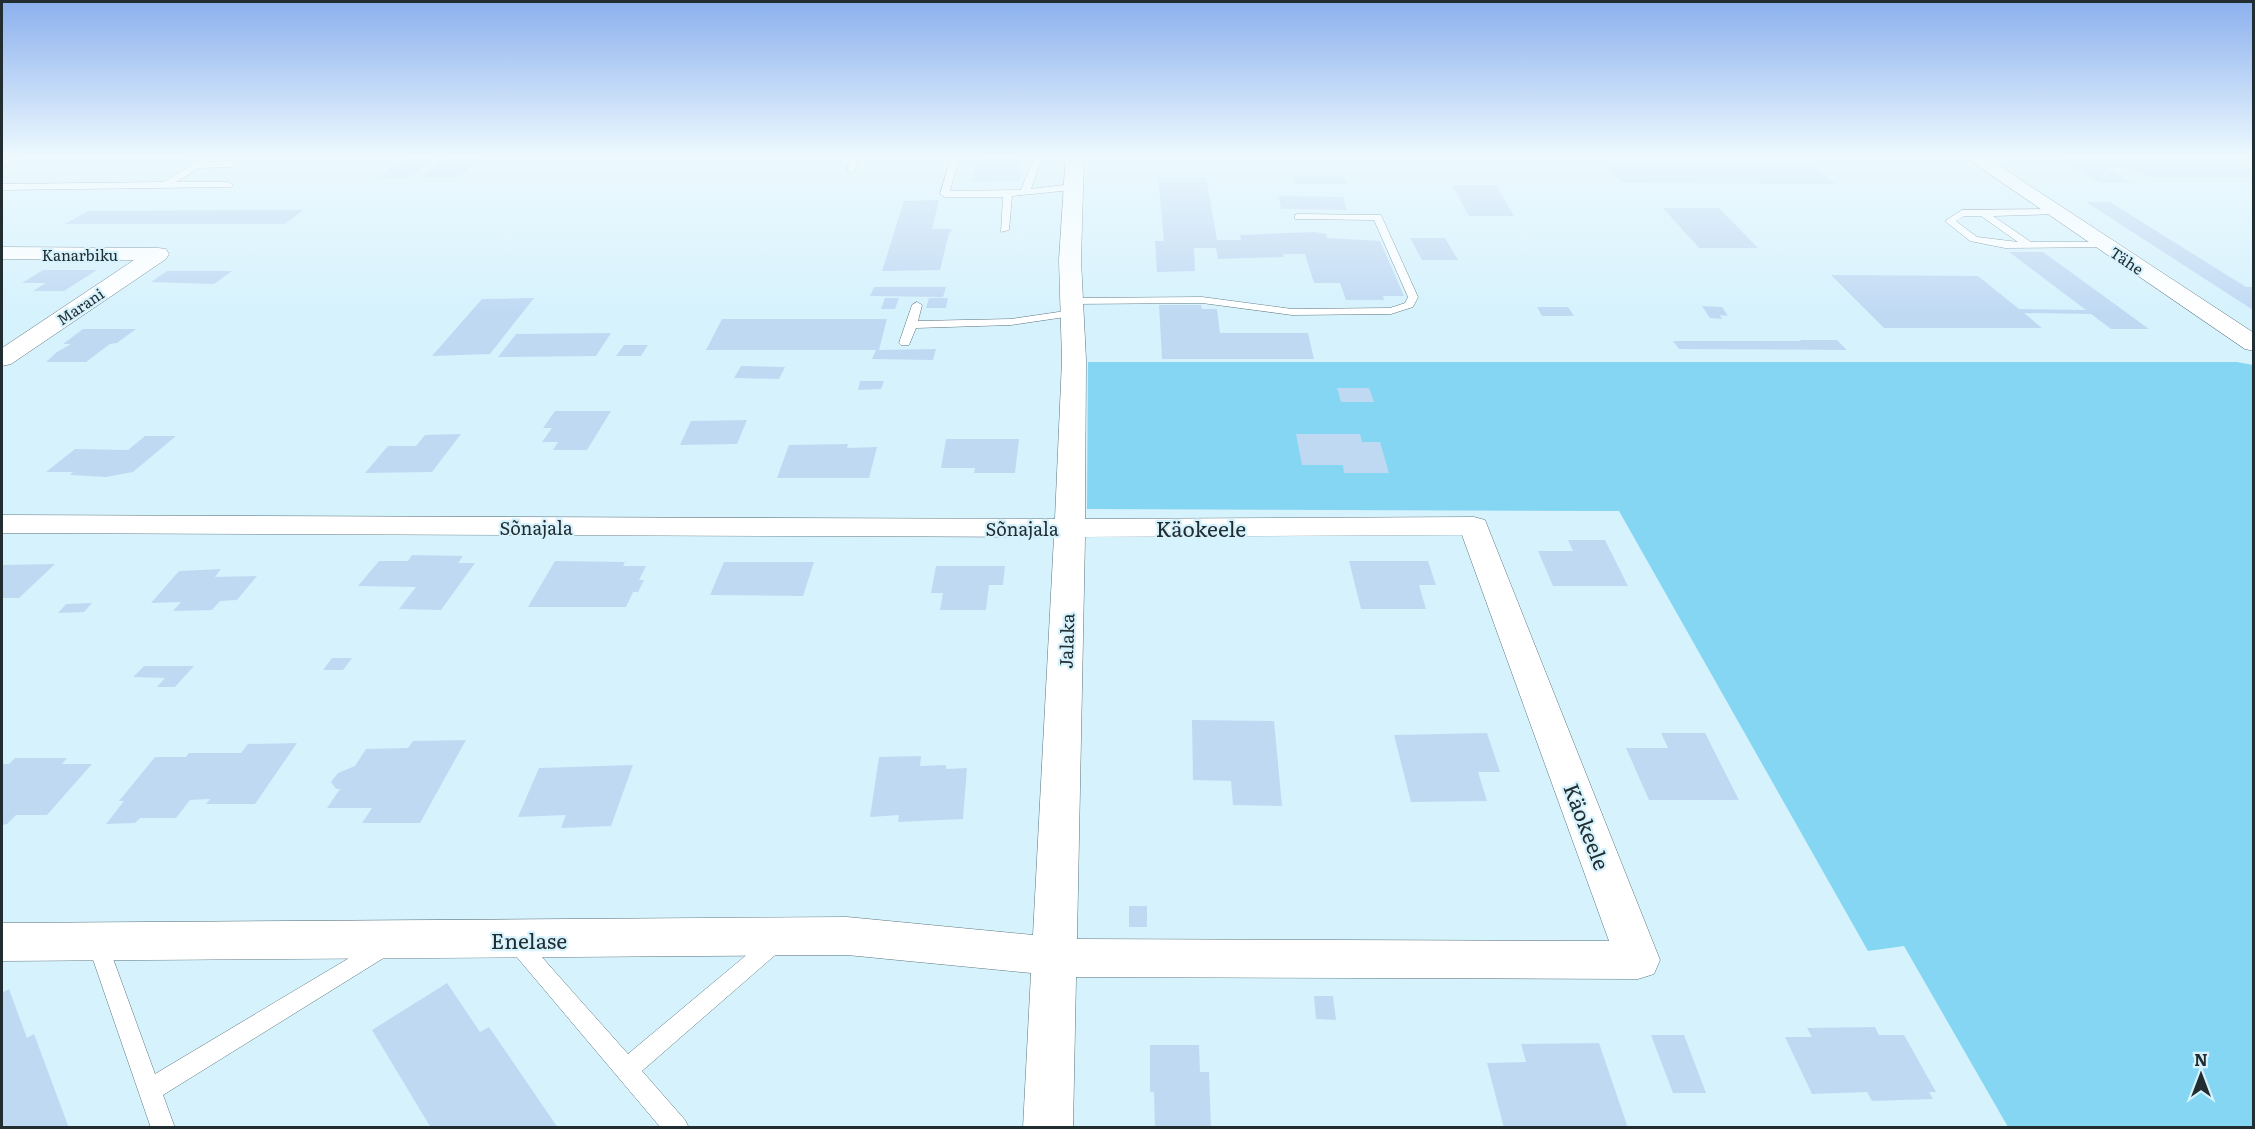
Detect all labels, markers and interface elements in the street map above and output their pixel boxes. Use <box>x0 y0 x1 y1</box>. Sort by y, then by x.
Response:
street label: Tähe <box>2106 240 2149 280</box>
street label: Kanarbiku <box>42 243 119 266</box>
street label: Marani <box>52 282 108 330</box>
street label: Käokeele <box>1156 512 1246 543</box>
street label: Sõnajala <box>499 514 573 541</box>
street label: Sõnajala <box>985 515 1059 542</box>
street label: Jalaka <box>1052 613 1080 669</box>
street label: Käokeele <box>1557 778 1619 874</box>
street label: Enelase <box>491 924 567 955</box>
north arrow <box>2171 1045 2231 1105</box>
text: N <box>2194 1047 2208 1071</box>

